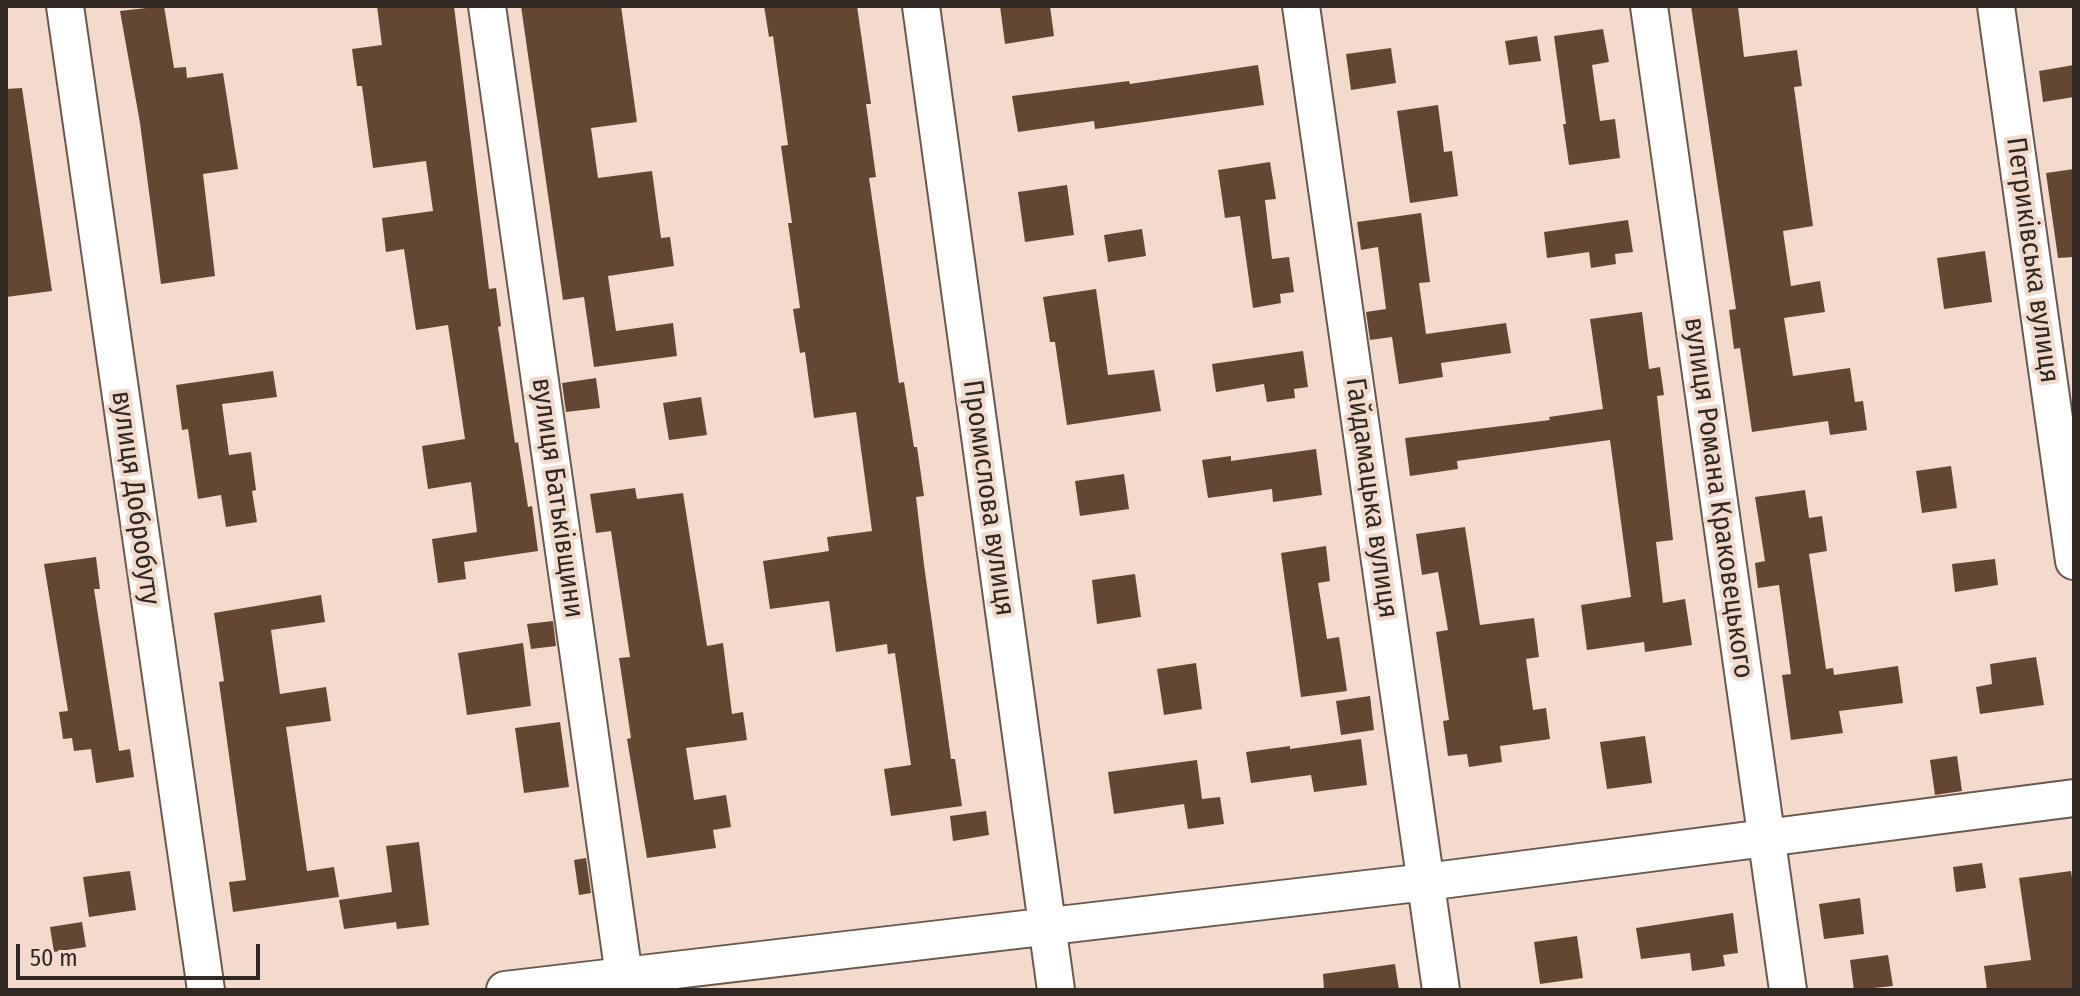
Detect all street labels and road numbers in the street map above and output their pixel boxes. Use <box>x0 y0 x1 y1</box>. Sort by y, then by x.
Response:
street label: Петриківська вулиця <box>1998 135 2066 385</box>
street label: вулиця Романа Краковецького <box>1676 315 1760 681</box>
street label: вулиця Батьківщини <box>524 376 590 620</box>
street label: Гайдамацька вулиця <box>1338 376 1404 620</box>
street label: Промислова вулиця <box>955 378 1021 618</box>
street label: вулиця Добробуту <box>103 389 167 607</box>

